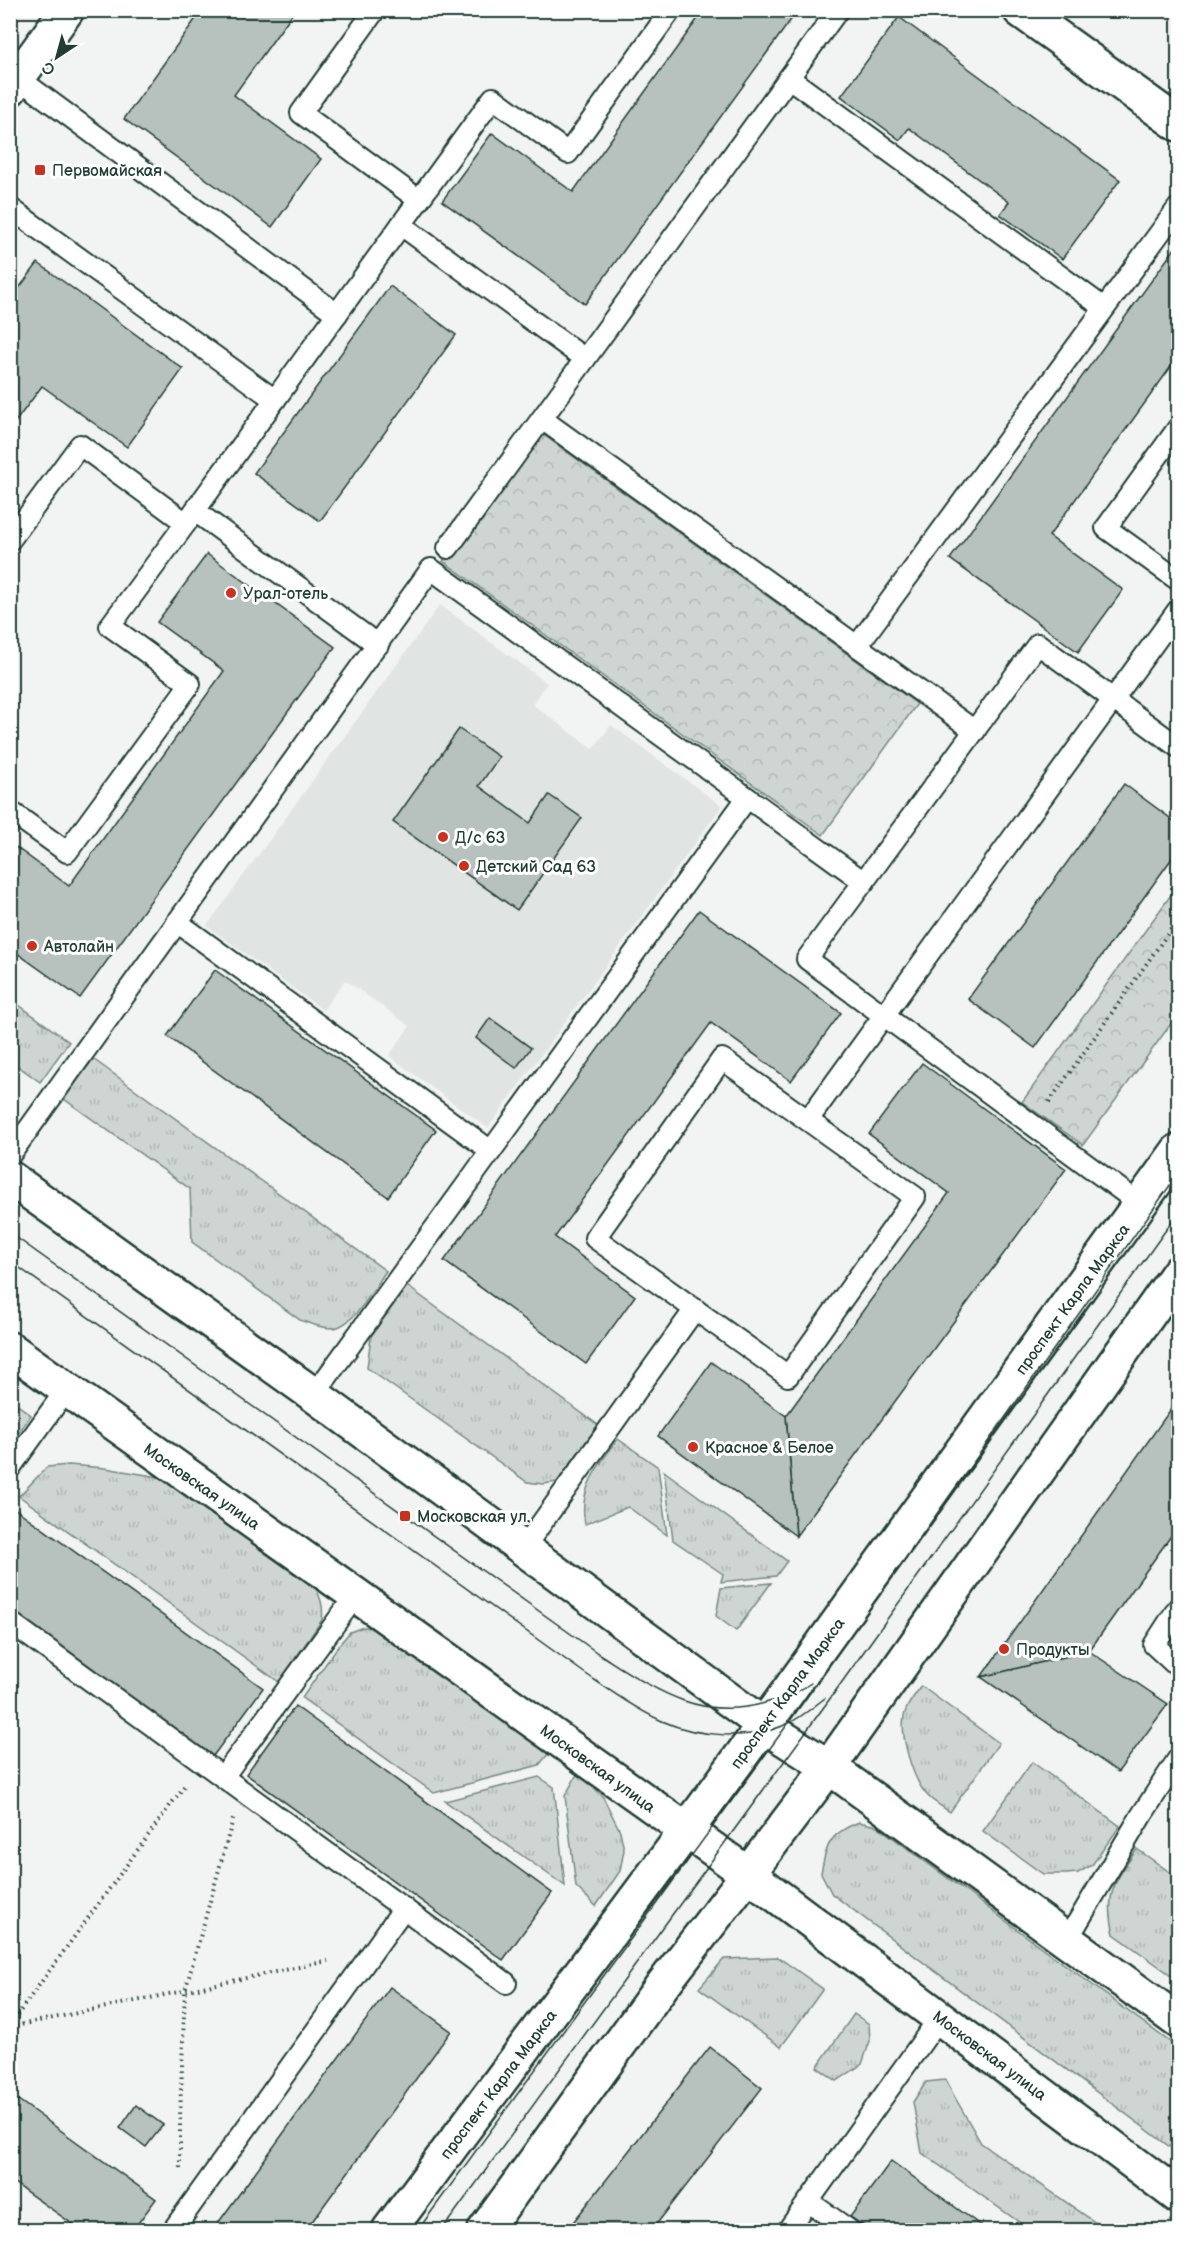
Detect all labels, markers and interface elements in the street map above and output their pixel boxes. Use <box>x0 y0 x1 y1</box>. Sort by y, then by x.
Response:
north arrow <box>27 27 87 87</box>
text: С <box>39 57 59 79</box>
place label: Первомайская <box>52 162 162 181</box>
marker: Первомайская <box>33 163 47 177</box>
place label: Урал-отель <box>243 585 328 604</box>
marker: Урал-отель <box>224 586 238 600</box>
place label: Д/с 63 <box>455 829 506 848</box>
marker: Д/с 63 <box>436 830 450 844</box>
place label: Детский Сад 63 <box>476 858 596 877</box>
marker: Детский Сад 63 <box>457 859 471 873</box>
place label: Автолайн <box>43 938 114 957</box>
marker: Автолайн <box>25 939 39 953</box>
street label: проспект Карла Маркса <box>1012 1220 1135 1379</box>
place label: Красное & Белое <box>705 1439 834 1458</box>
street label: Московская улица <box>139 1440 263 1535</box>
marker: Красное & Белое <box>686 1440 700 1454</box>
place label: Московская ул. <box>417 1508 530 1527</box>
marker: Московская ул. <box>398 1509 412 1523</box>
street label: проспект Карла Маркса <box>727 1614 850 1773</box>
place label: Продукты <box>1016 1641 1089 1660</box>
marker: Продукты <box>997 1642 1011 1656</box>
street label: Московская улица <box>536 1721 659 1818</box>
street label: проспект Карла Маркса <box>437 2006 562 2163</box>
street label: Московская улица <box>928 2007 1050 2106</box>

